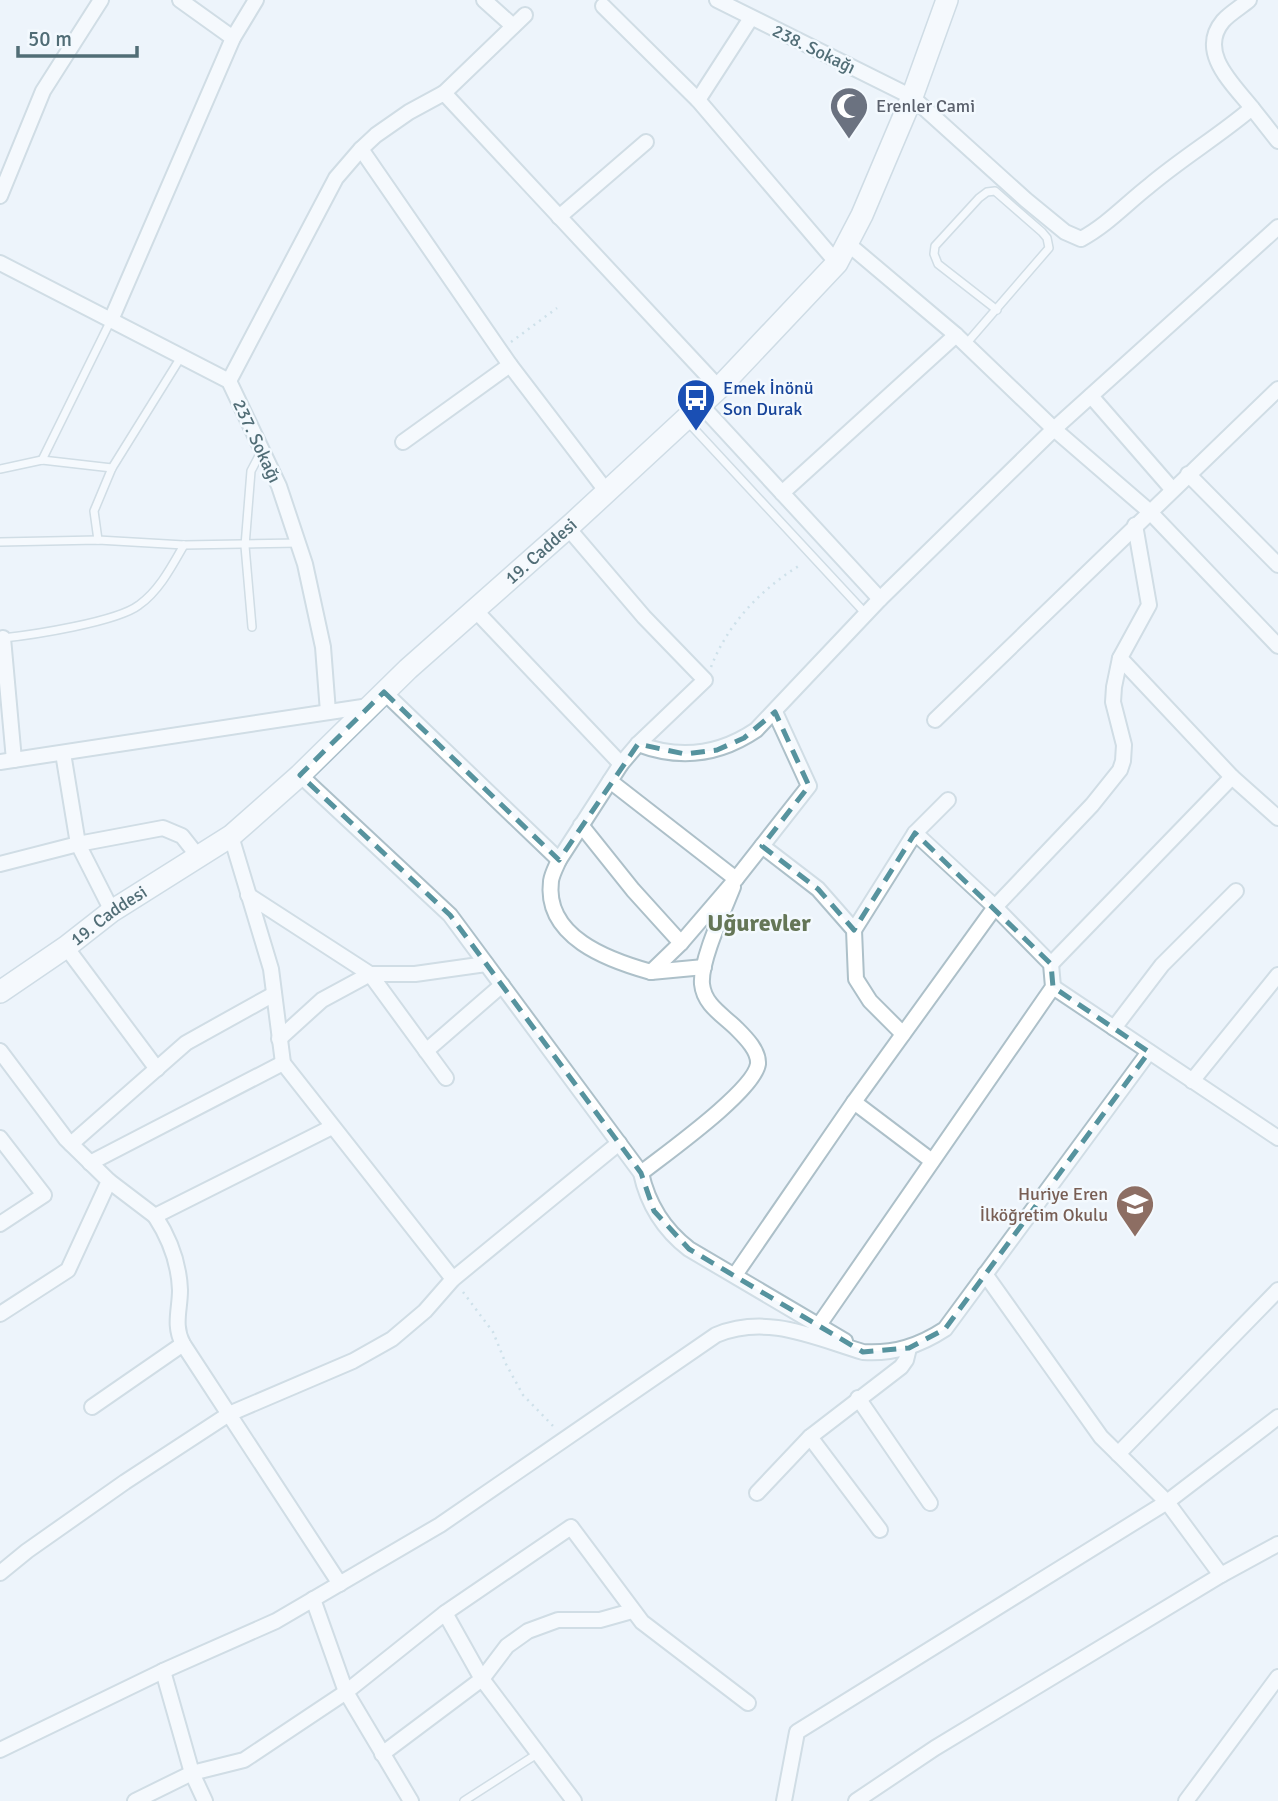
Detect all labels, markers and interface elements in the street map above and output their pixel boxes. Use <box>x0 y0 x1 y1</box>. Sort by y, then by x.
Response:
scale bar <box>18 14 136 58</box>
street label: 238. Sokağı <box>769 19 859 79</box>
text: 50 m <box>28 26 72 52</box>
mosque icon: Erenler Cami <box>828 85 870 140</box>
place label: Erenler Cami <box>876 95 975 117</box>
bus stop icon: Emek İnönü Son Durak <box>675 377 717 432</box>
place label: Emek İnönü Son Durak <box>723 377 814 420</box>
street label: 237. Sokağı <box>228 396 286 486</box>
street label: 19. Caddesi <box>500 514 582 589</box>
street label: 19. Caddesi <box>66 881 151 950</box>
district label: Uğurevler <box>707 908 811 938</box>
place label: Huriye Eren İlköğretim Okulu <box>980 1183 1108 1226</box>
school or university icon: Huriye Eren İlköğretim Okulu <box>1114 1183 1156 1238</box>

